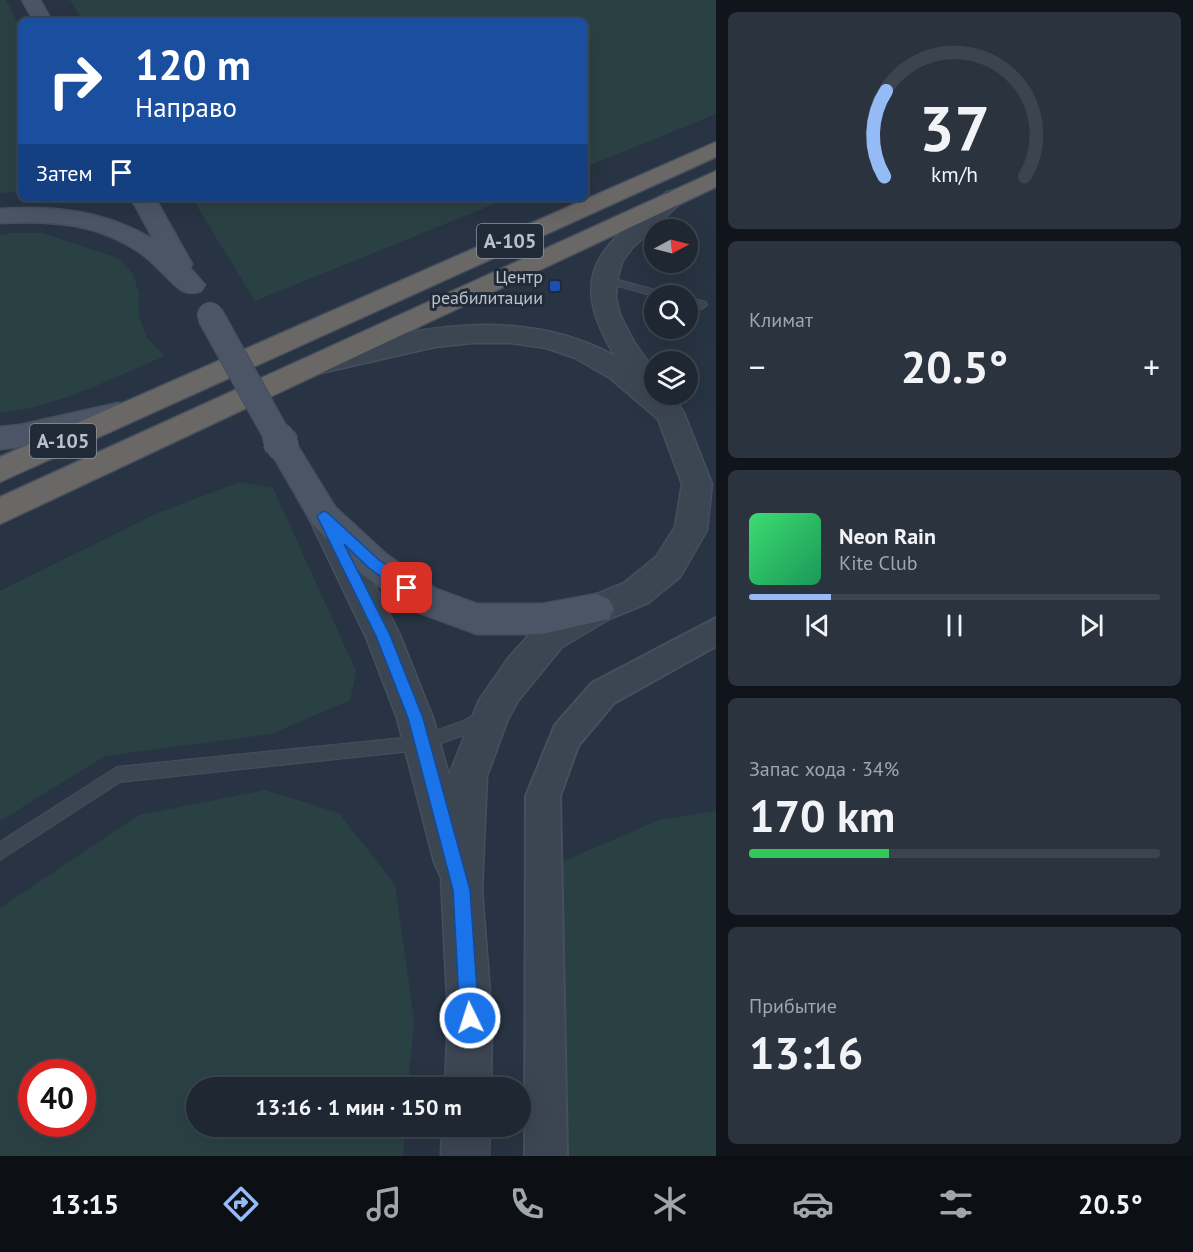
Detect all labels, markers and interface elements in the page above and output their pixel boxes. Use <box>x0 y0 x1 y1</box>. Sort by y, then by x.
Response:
text: 120 m <box>135 37 251 92</box>
icon: right <box>36 42 114 120</box>
text: 37 <box>919 88 990 169</box>
text: Направо <box>135 90 237 124</box>
icon: arrive <box>105 156 138 189</box>
text: Затем <box>36 159 93 187</box>
text: km/h <box>931 161 978 189</box>
north arrow <box>644 219 698 273</box>
map controls <box>644 219 698 405</box>
road number: А-105 <box>477 224 543 258</box>
place label: Центр реабилитации <box>431 265 543 309</box>
marker: Центр реабилитации <box>548 279 562 293</box>
button: search <box>644 285 698 339</box>
text: Климат <box>749 307 813 333</box>
text: 20.5° <box>901 337 1008 395</box>
text: − <box>749 345 766 388</box>
text: + <box>1143 345 1160 388</box>
button: layers <box>644 351 698 405</box>
road number: А-105 <box>30 424 96 458</box>
text: Neon Rain <box>839 522 936 550</box>
text: Kite Club <box>839 550 917 576</box>
pin <box>381 562 432 613</box>
icon: arrive <box>390 571 423 604</box>
icon: previous <box>801 609 834 642</box>
icon: pause <box>938 609 971 642</box>
icon: next <box>1075 609 1108 642</box>
text: Запас хода · 34% <box>749 756 899 782</box>
text: 170 km <box>749 786 895 844</box>
position arrow <box>438 986 502 1050</box>
text: Прибытие <box>749 993 837 1019</box>
text: 13:16 <box>749 1023 863 1081</box>
speed limit sign: 40 <box>18 1059 96 1137</box>
text: 13:16 · 1 мин · 150 m <box>255 1093 462 1121</box>
icon: directions <box>220 1183 262 1225</box>
icon: music <box>363 1183 405 1225</box>
icon: phone <box>506 1183 548 1225</box>
icon: climate <box>649 1183 691 1225</box>
icon: car <box>792 1183 834 1225</box>
icon: filters <box>935 1183 977 1225</box>
text: 13:15 <box>51 1187 119 1221</box>
text: 20.5° <box>1078 1187 1142 1221</box>

